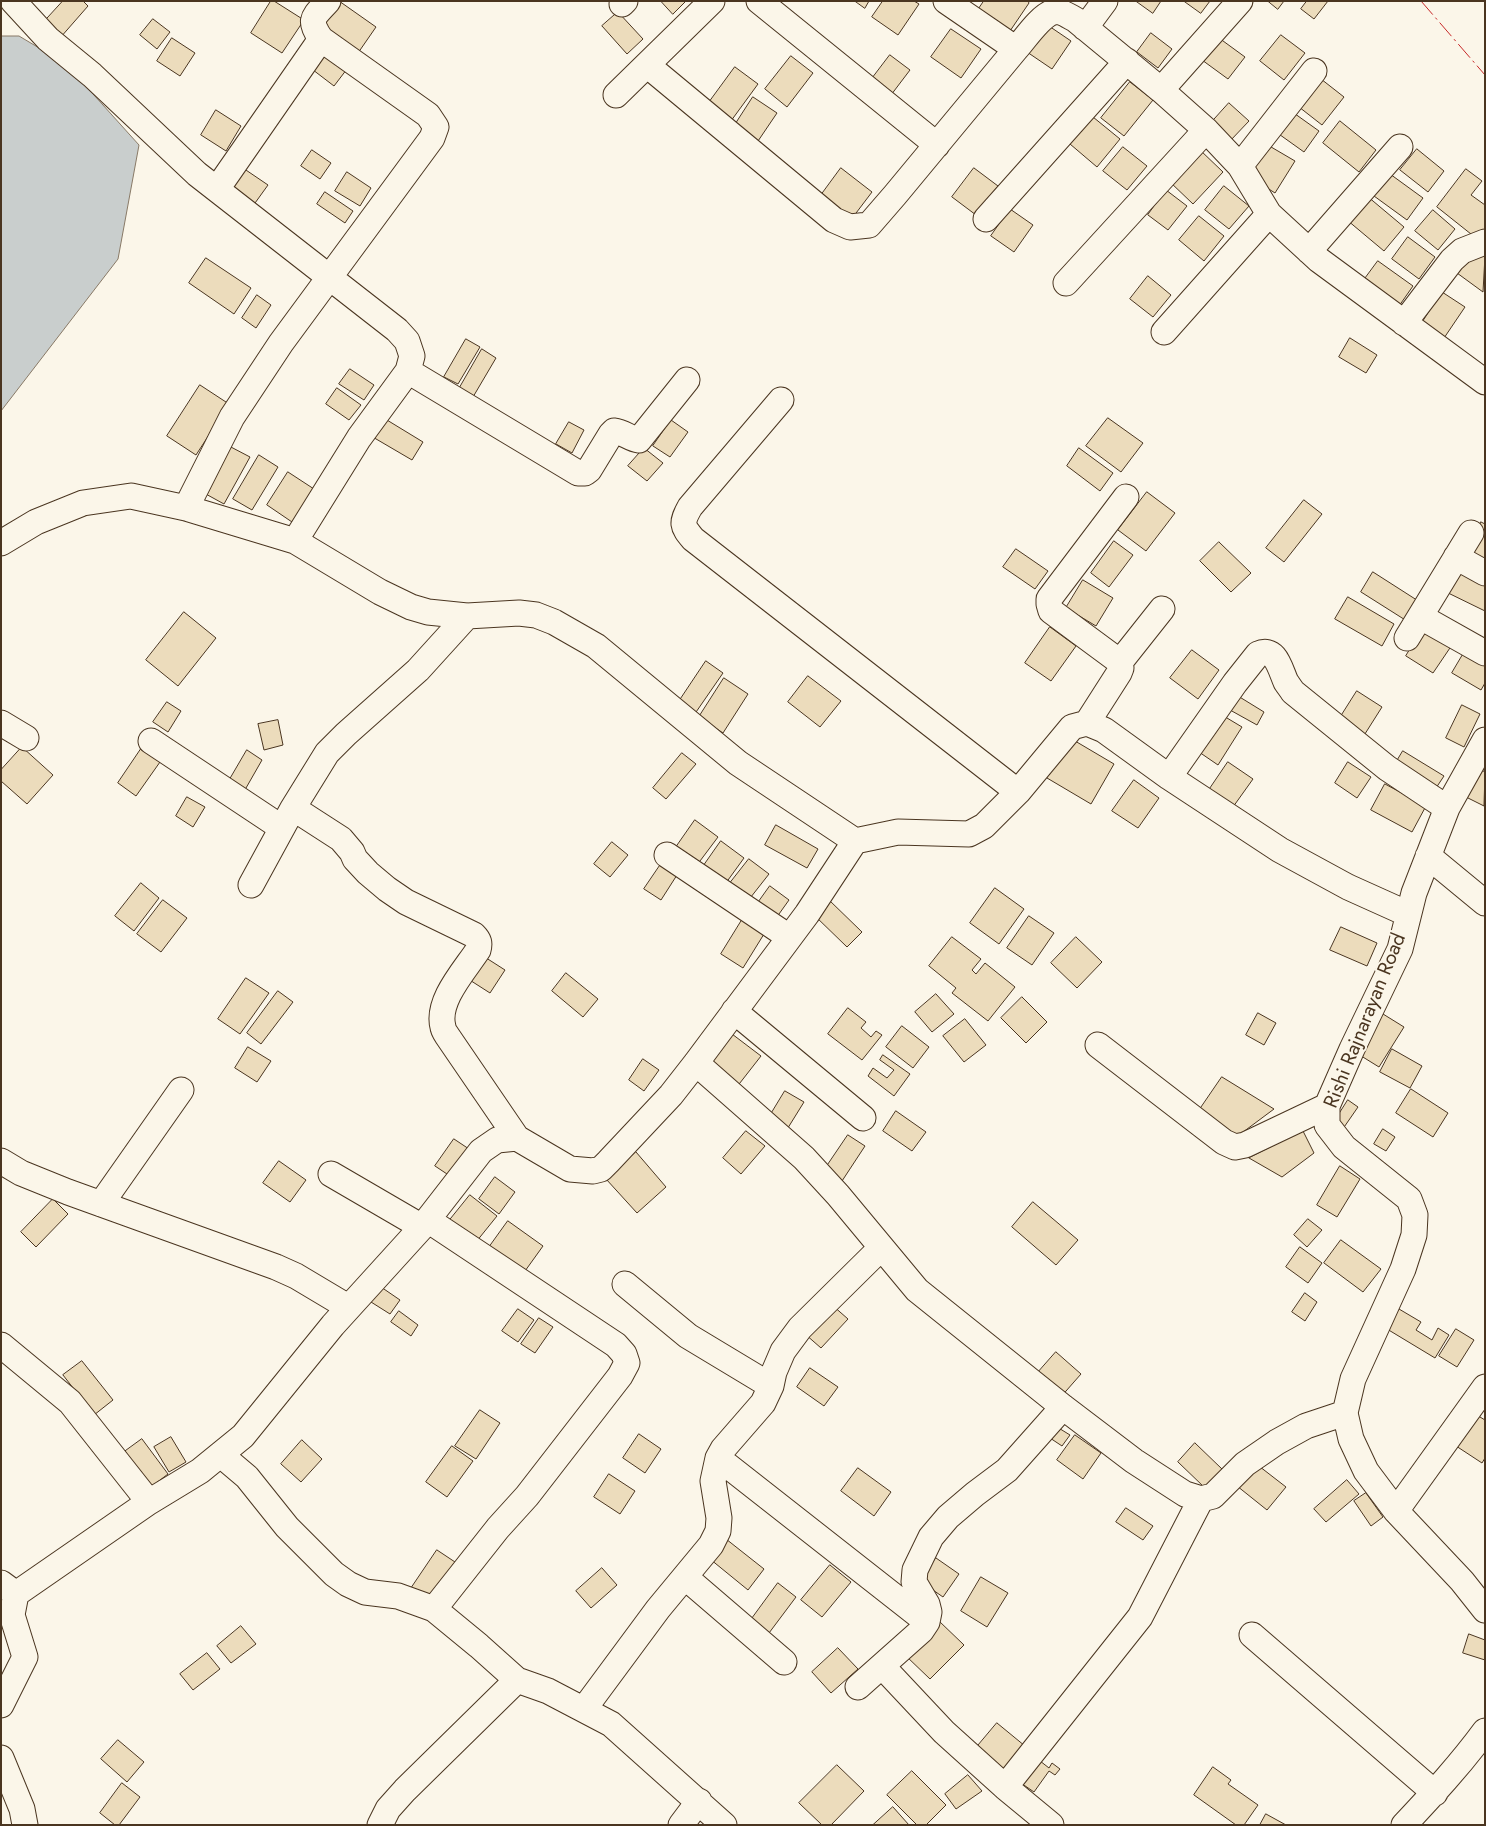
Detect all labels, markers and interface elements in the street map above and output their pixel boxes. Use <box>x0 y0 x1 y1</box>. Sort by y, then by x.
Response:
street label: Rishi Rajnarayan Road <box>1320 930 1412 1112</box>

